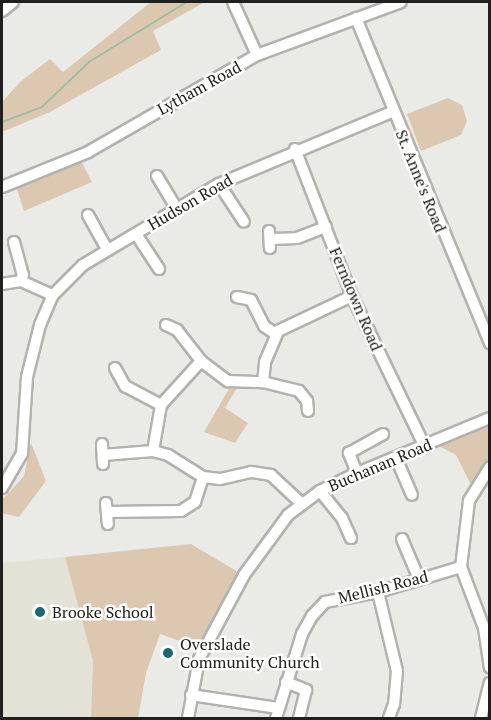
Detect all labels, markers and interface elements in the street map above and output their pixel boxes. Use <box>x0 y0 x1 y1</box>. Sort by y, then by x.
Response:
street label: Lytham Road <box>154 57 244 119</box>
street label: St. Anne's Road <box>392 126 450 236</box>
street label: Hudson Road <box>144 170 236 234</box>
street label: Ferndown Road <box>326 244 386 354</box>
street label: Buchanan Road <box>325 435 435 495</box>
street label: Mellish Road <box>336 567 430 607</box>
place label: Brooke School <box>52 602 154 622</box>
marker: Brooke School <box>33 605 47 619</box>
place label: Overslade Community Church <box>180 634 320 672</box>
marker: Overslade Community Church <box>161 646 175 660</box>

